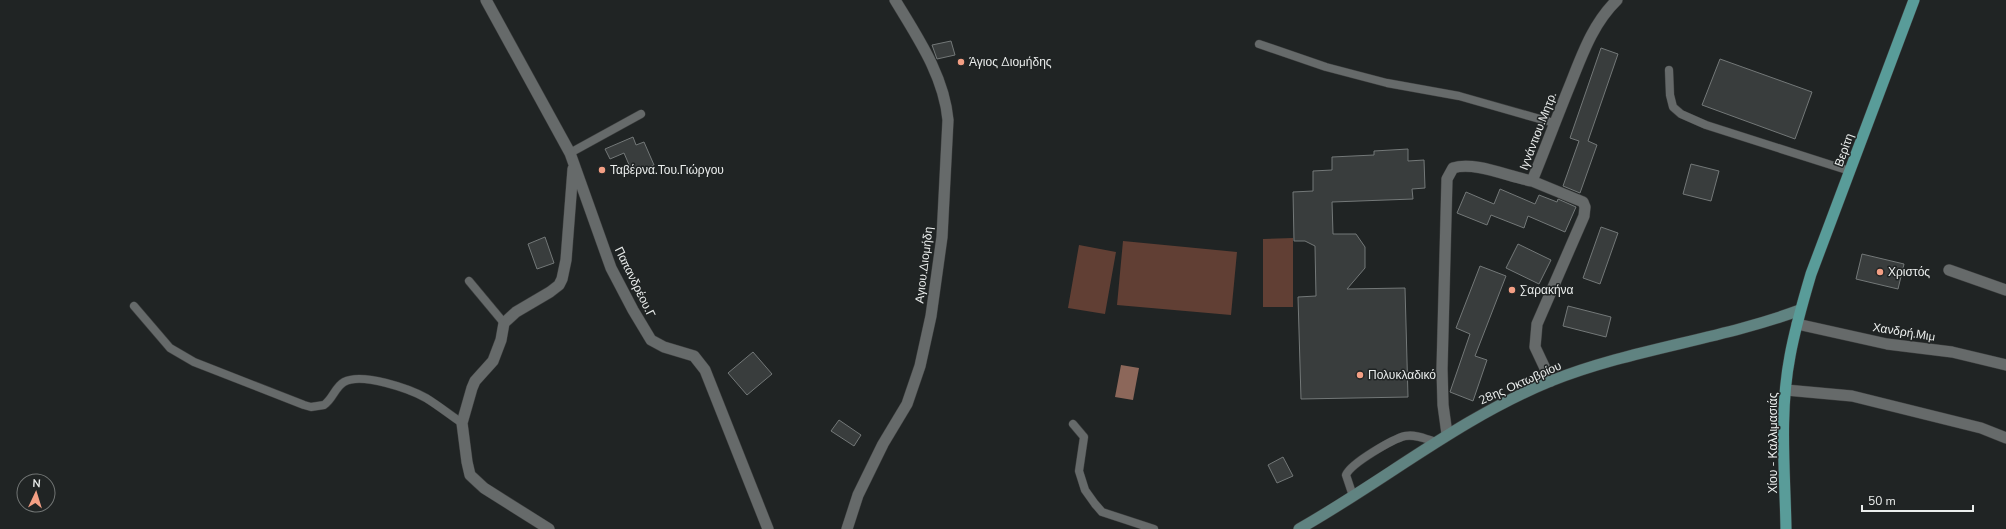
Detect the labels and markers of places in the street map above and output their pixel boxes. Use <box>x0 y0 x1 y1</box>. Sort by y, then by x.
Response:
place label: Άγιος Διομήδης <box>969 54 1052 70</box>
marker: Άγιος Διομήδης <box>956 57 966 67</box>
place label: Ταβέρνα.Του.Γιώργου <box>610 162 724 178</box>
marker: Ταβέρνα.Του.Γιώργου <box>597 165 607 175</box>
place label: Χριστός <box>1888 264 1930 280</box>
marker: Χριστός <box>1875 267 1885 277</box>
place label: Σαρακήνα <box>1520 282 1574 298</box>
marker: Σαρακήνα <box>1507 285 1517 295</box>
place label: Πολυκλαδικό <box>1368 367 1436 383</box>
marker: Πολυκλαδικό <box>1355 370 1365 380</box>

